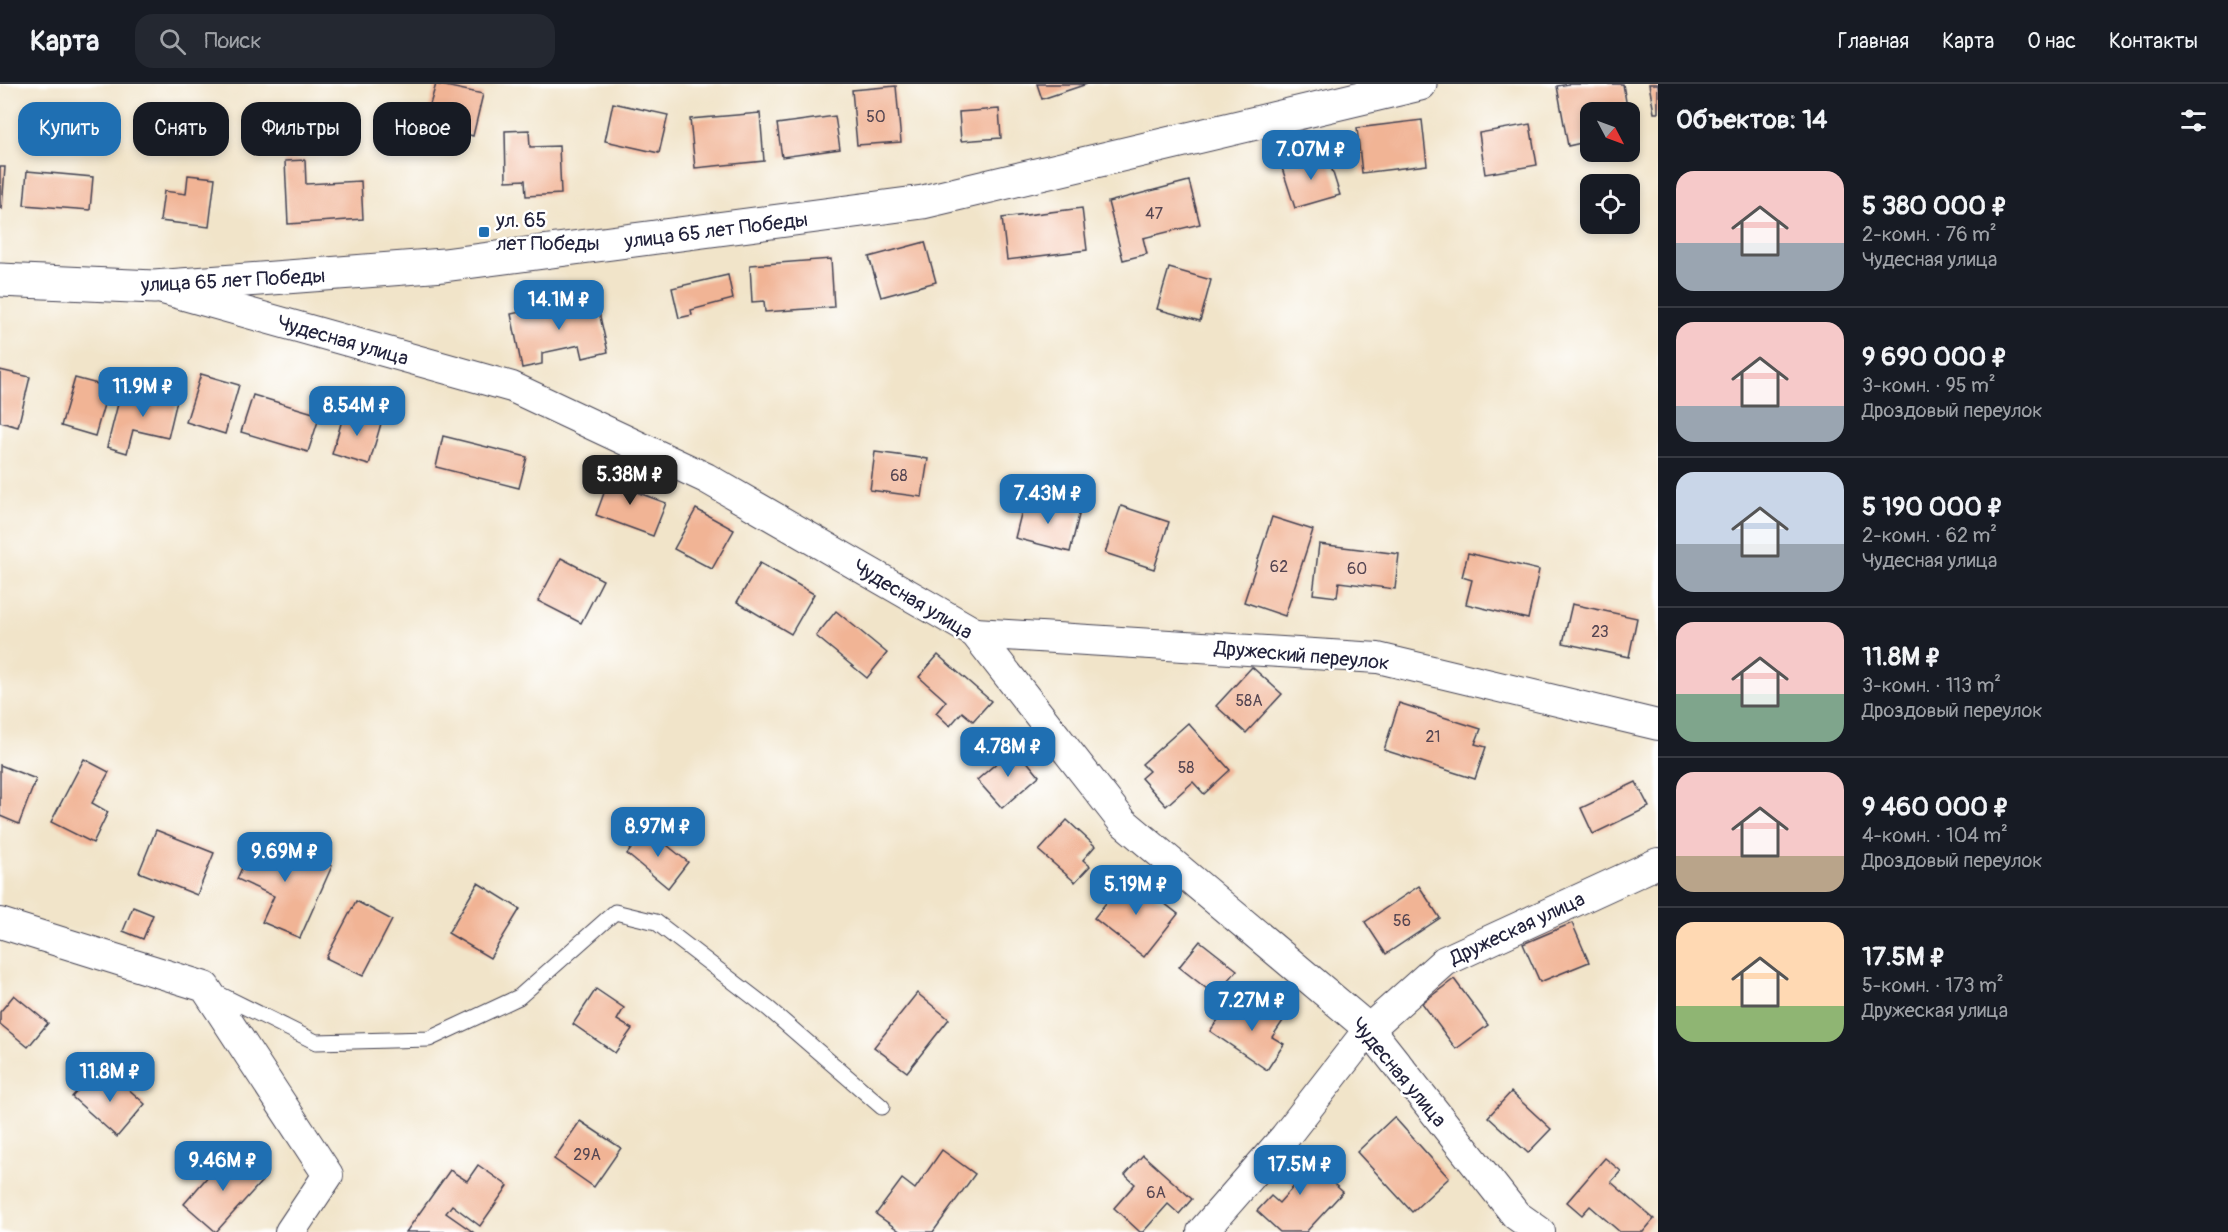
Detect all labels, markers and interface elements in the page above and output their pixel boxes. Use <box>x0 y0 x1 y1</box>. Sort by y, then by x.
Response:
search box <box>135 14 555 68</box>
text: Карта <box>30 24 99 59</box>
icon: search <box>156 25 189 58</box>
text: Поиск <box>204 27 262 55</box>
text: Главная <box>1838 28 1909 55</box>
text: Карта <box>1942 28 1994 55</box>
text: О нас <box>2027 28 2076 55</box>
text: Контакты <box>2109 28 2198 55</box>
chip: Купить <box>18 102 121 156</box>
chip: Снять <box>133 102 229 156</box>
chip: Фильтры <box>241 102 361 156</box>
chip: Новое <box>373 102 471 156</box>
north arrow <box>1580 102 1640 162</box>
map controls <box>1580 102 1640 234</box>
text: Объектов: 14 <box>1676 104 1827 136</box>
icon: filters <box>2177 104 2210 137</box>
house number: 50 <box>866 107 886 127</box>
pin: 7.07M ₽ <box>1256 130 1366 181</box>
text: 7.07M ₽ <box>1276 137 1346 162</box>
button: locate <box>1580 174 1640 234</box>
text: 5 380 000 ₽ <box>1862 190 2007 222</box>
icon: home <box>1724 195 1796 267</box>
house number: 47 <box>1145 204 1163 224</box>
street label: улица 65 лет Победы <box>622 207 809 254</box>
place label: ул. 65 лет Победы <box>495 208 600 256</box>
text: 2-комн. · 76 m² <box>1862 222 1997 247</box>
marker: ул. 65 лет Победы <box>477 225 491 239</box>
text: Чудесная улица <box>1862 247 1997 272</box>
street label: улица 65 лет Победы <box>139 263 326 298</box>
pin: 14.1M ₽ <box>504 280 614 331</box>
text: 14.1M ₽ <box>528 287 590 312</box>
street label: Чудесная улица <box>274 310 411 371</box>
text: 9 690 000 ₽ <box>1862 341 2007 373</box>
icon: home <box>1724 346 1796 418</box>
pin: 11.9M ₽ <box>88 367 198 418</box>
text: 3-комн. · 95 m² <box>1862 373 1996 398</box>
text: 11.9M ₽ <box>112 374 174 399</box>
pin: 8.54M ₽ <box>302 386 412 437</box>
text: 8.54M ₽ <box>323 393 391 418</box>
text: Дроздовый переулок <box>1862 398 2043 423</box>
pin: 5.38M ₽ <box>575 455 685 506</box>
text: 5.38M ₽ <box>596 462 664 487</box>
house number: 68 <box>890 466 908 486</box>
pin: 7.43M ₽ <box>993 474 1103 525</box>
text: 7.43M ₽ <box>1014 481 1082 506</box>
text: 5 190 000 ₽ <box>1862 491 2003 523</box>
icon: home <box>1724 496 1796 568</box>
text: 2-комн. · 62 m² <box>1862 523 1997 548</box>
text: Чудесная улица <box>1862 548 1997 573</box>
street label: Чудесная улица <box>848 554 977 645</box>
house number: 62 <box>1270 557 1288 577</box>
house number: 60 <box>1347 559 1367 579</box>
house number: 23 <box>1591 622 1609 642</box>
street label: Дружеский переулок <box>1212 635 1390 676</box>
text: 11.8M ₽ <box>1862 641 1941 673</box>
icon: home <box>1724 646 1796 718</box>
text: 3-комн. · 113 m² <box>1862 673 2001 698</box>
house number: 58А <box>1235 691 1263 711</box>
text: Дроздовый переулок <box>1862 698 2043 723</box>
pin: 4.78M ₽ <box>953 727 1063 778</box>
house number: 21 <box>1425 727 1441 747</box>
text: 4.78M ₽ <box>974 734 1042 759</box>
house number: 58 <box>1178 758 1194 778</box>
text: 9 460 000 ₽ <box>1862 791 2009 823</box>
icon: home <box>1724 796 1796 868</box>
pin: 8.97M ₽ <box>603 807 713 858</box>
text: 8.97M ₽ <box>625 814 691 839</box>
text: 4-комн. · 104 m² <box>1862 823 2008 848</box>
pin: 9.69M ₽ <box>230 832 340 883</box>
text: 9.69M ₽ <box>251 839 319 864</box>
text: Дроздовый переулок <box>1862 848 2043 873</box>
pin: 5.19M ₽ <box>1081 865 1191 916</box>
text: 5.19M ₽ <box>1104 872 1168 897</box>
street label: Дружеская улица <box>1445 886 1589 971</box>
house number: 56 <box>1393 911 1411 931</box>
text: 17.5M ₽ <box>1862 941 1946 973</box>
icon: home <box>1724 946 1796 1018</box>
text: 5-комн. · 173 m² <box>1862 973 2004 998</box>
pin: 7.27M ₽ <box>1197 981 1307 1032</box>
text: 7.27M ₽ <box>1218 988 1286 1013</box>
text: Дружеская улица <box>1862 998 2008 1023</box>
street label: Чудесная улица <box>1346 1012 1452 1132</box>
pin: 11.8M ₽ <box>55 1052 165 1103</box>
text: 11.8M ₽ <box>80 1059 140 1084</box>
pin: 9.46M ₽ <box>168 1141 278 1192</box>
house number: 29А <box>573 1145 601 1165</box>
pin: 17.5M ₽ <box>1245 1145 1355 1196</box>
text: 9.46M ₽ <box>189 1148 257 1173</box>
text: 17.5M ₽ <box>1268 1152 1332 1177</box>
house number: 6А <box>1146 1183 1166 1203</box>

